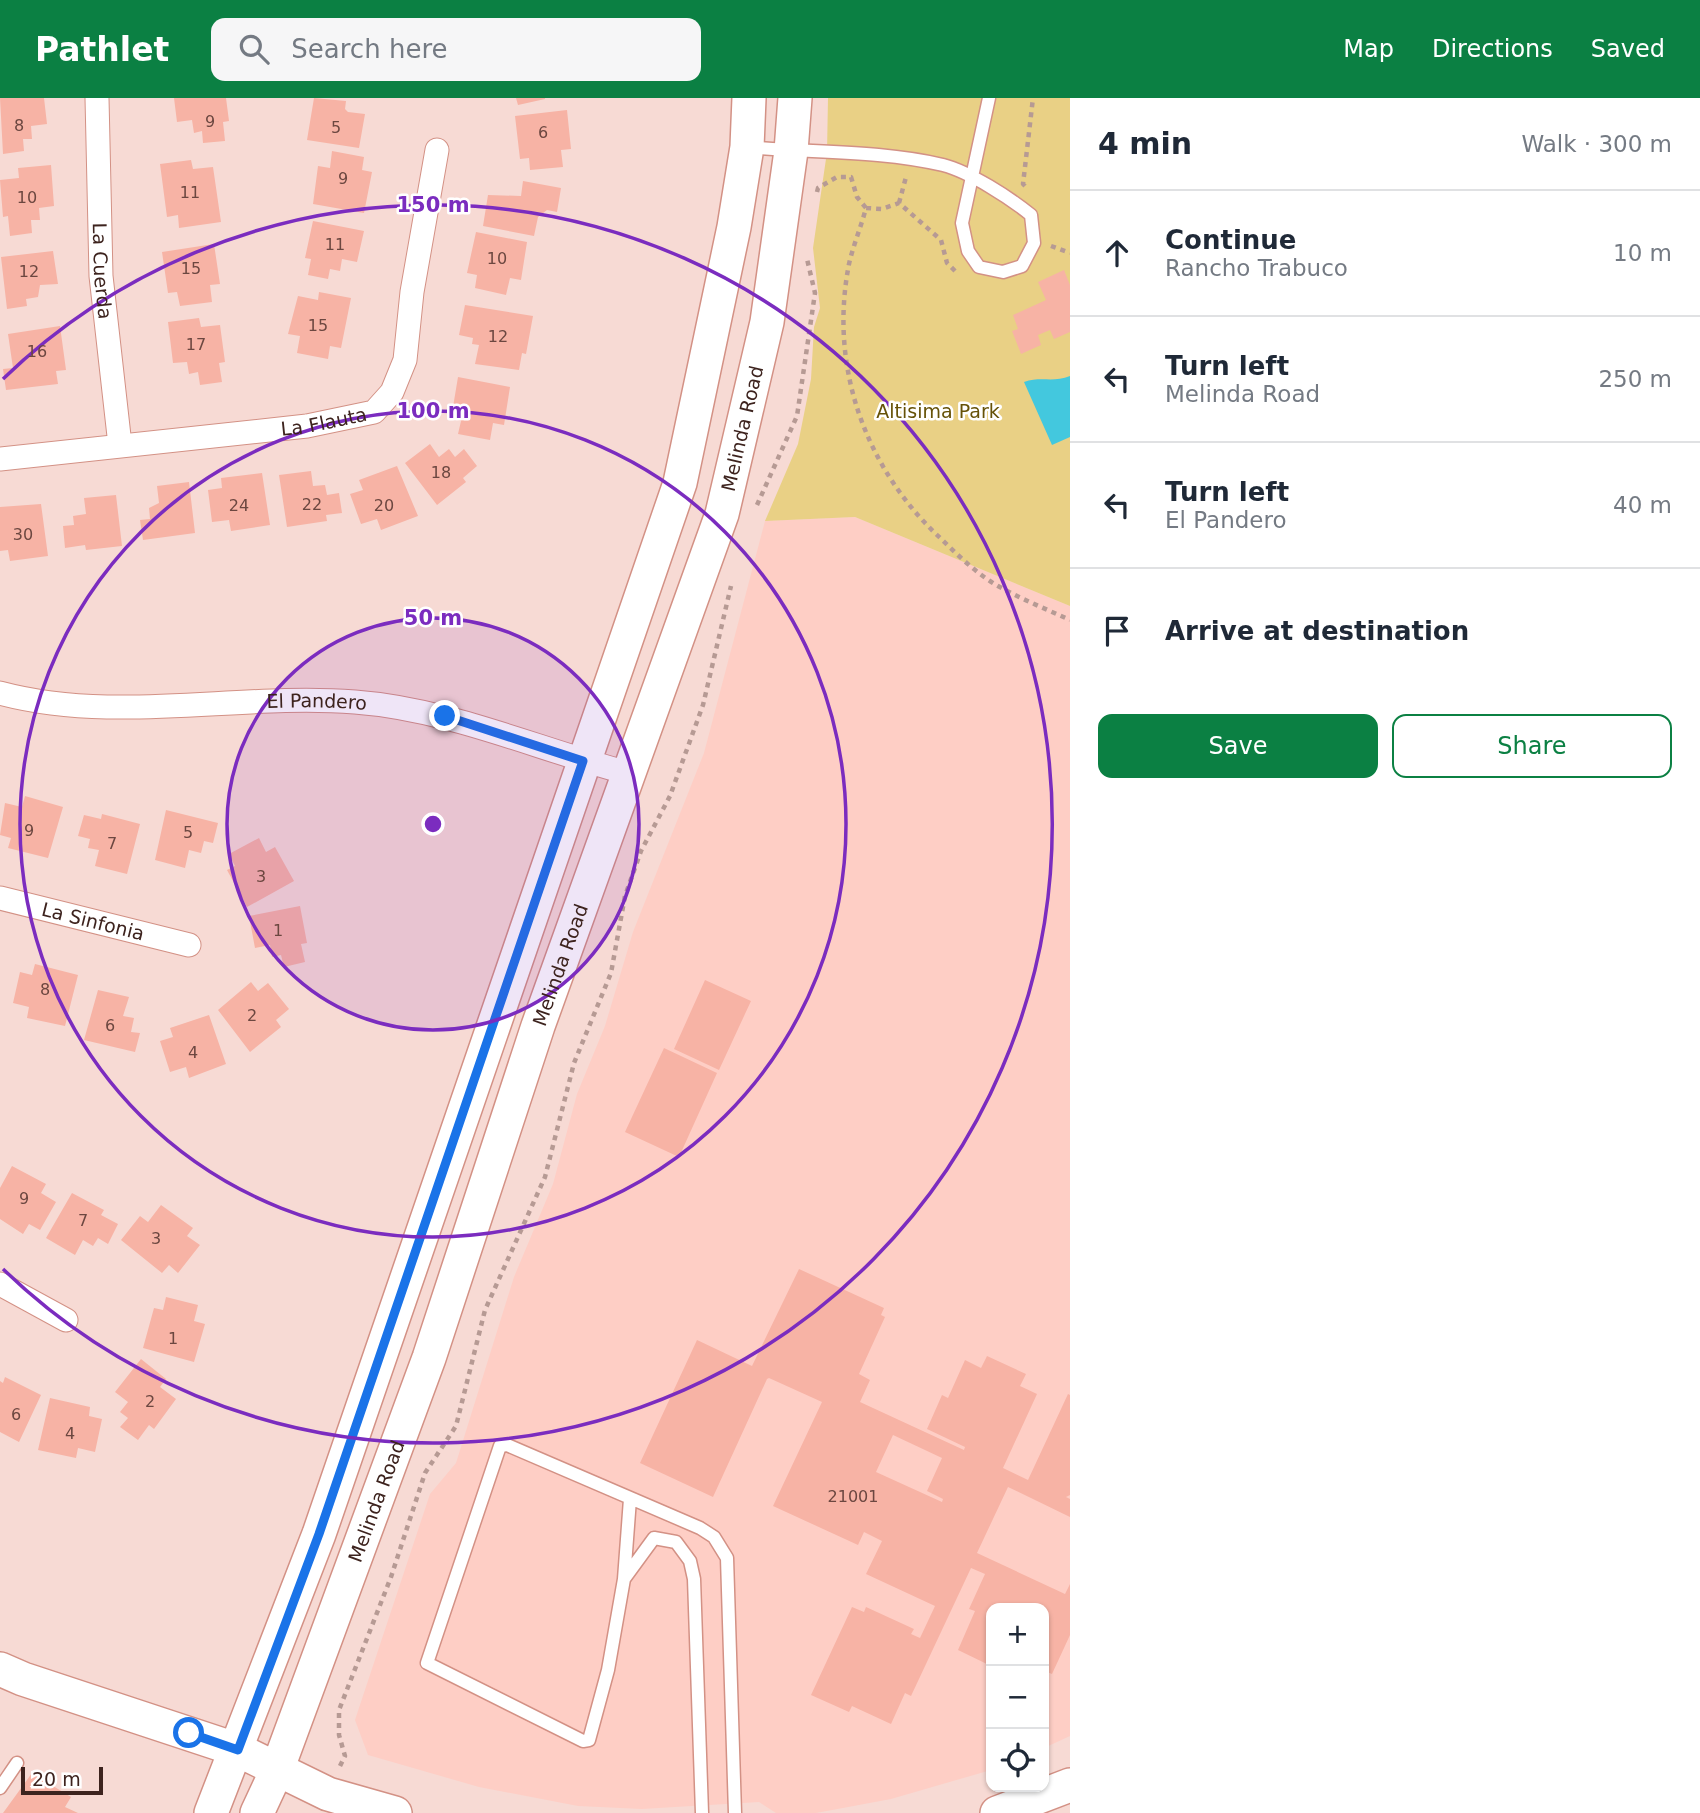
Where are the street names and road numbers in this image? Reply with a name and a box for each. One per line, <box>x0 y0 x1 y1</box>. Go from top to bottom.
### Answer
street label: La Cuerda <box>89 222 117 320</box>
street label: Melinda Road <box>717 363 767 493</box>
street label: La Flauta <box>280 403 369 440</box>
street label: El Pandero <box>266 689 368 714</box>
street label: La Sinfonia <box>40 898 147 945</box>
street label: Melinda Road <box>528 901 592 1029</box>
street label: Melinda Road <box>344 1437 409 1565</box>

